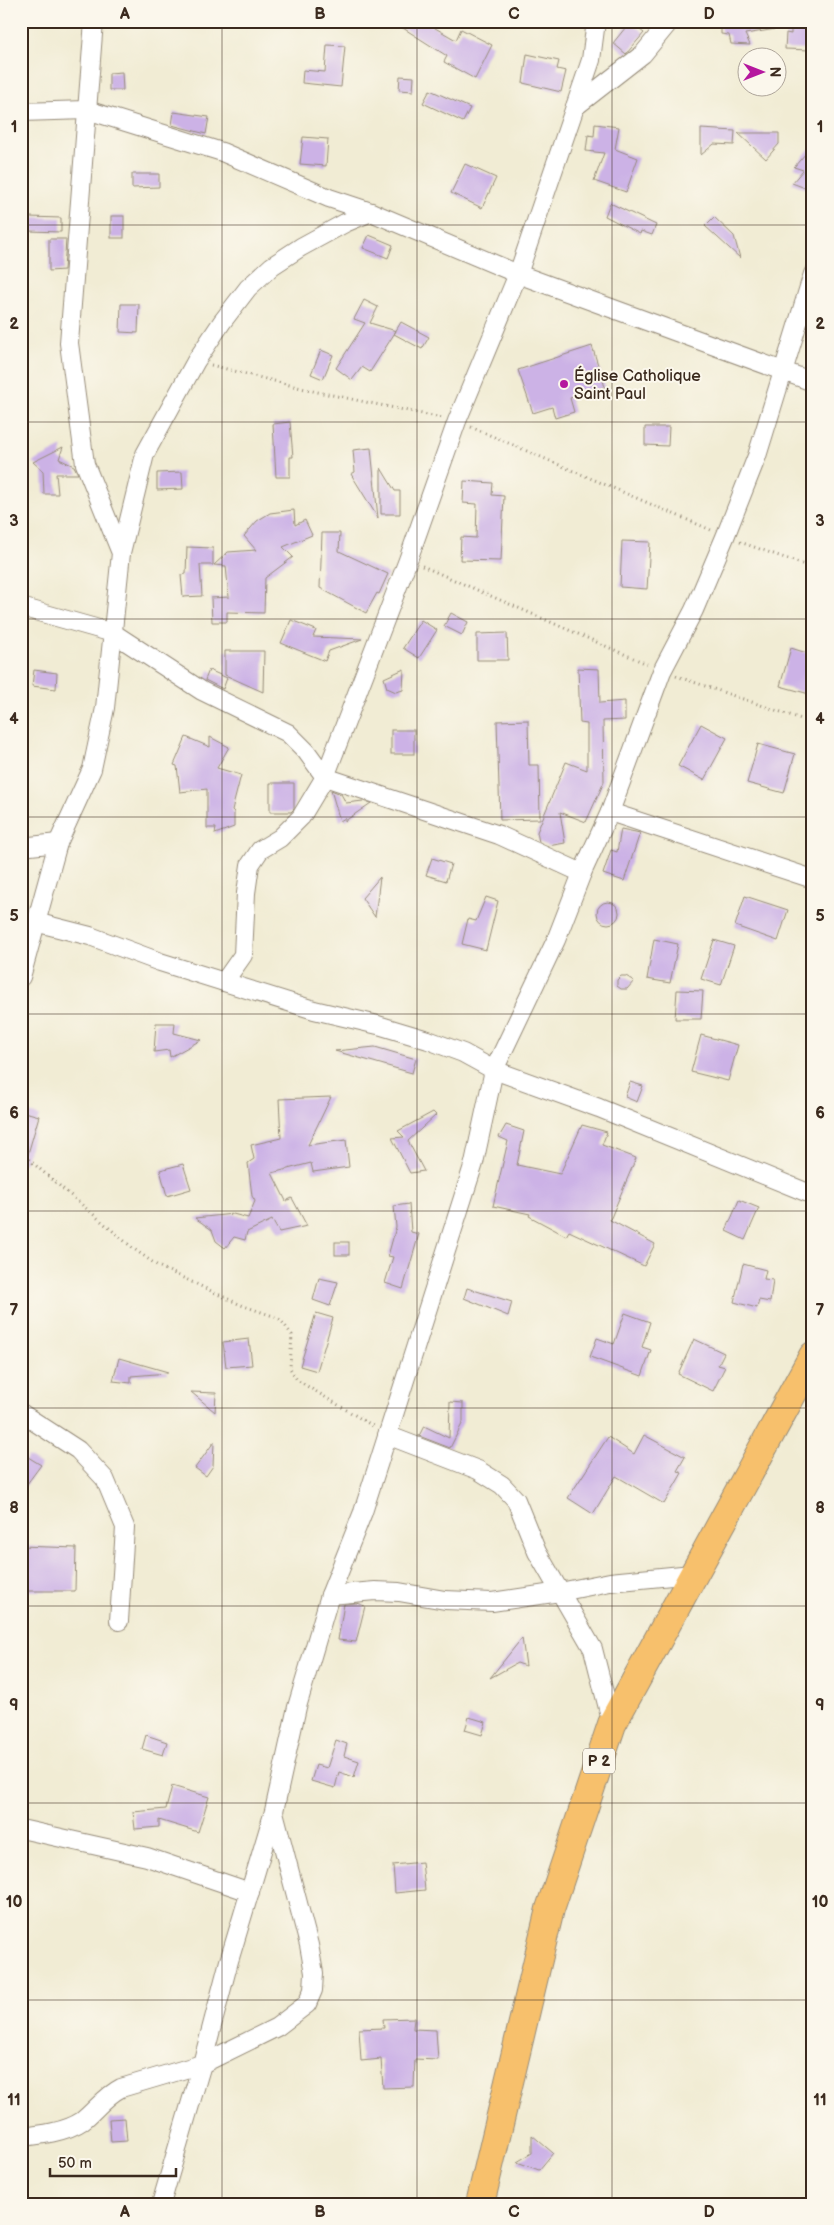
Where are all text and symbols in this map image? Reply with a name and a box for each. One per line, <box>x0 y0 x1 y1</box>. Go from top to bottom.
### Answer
text: A <box>119 5 130 24</box>
text: B <box>314 5 326 24</box>
text: C <box>508 5 520 24</box>
text: D <box>703 5 715 24</box>
north arrow <box>736 48 786 98</box>
text: N <box>766 67 783 77</box>
text: 1 <box>11 118 17 137</box>
text: 1 <box>817 118 823 137</box>
text: 2 <box>9 315 19 334</box>
text: 2 <box>815 315 825 334</box>
place label: Église Catholique Saint Paul <box>574 365 701 404</box>
marker: Église Catholique Saint Paul <box>558 378 570 390</box>
text: 3 <box>9 512 19 531</box>
text: 3 <box>815 512 825 531</box>
text: 4 <box>9 710 19 729</box>
text: 4 <box>815 710 825 729</box>
text: 5 <box>9 907 19 926</box>
text: 5 <box>815 907 825 926</box>
text: 6 <box>9 1104 19 1123</box>
text: 6 <box>815 1104 825 1123</box>
text: 7 <box>10 1301 19 1320</box>
text: 7 <box>816 1301 825 1320</box>
text: 8 <box>9 1499 19 1518</box>
text: 8 <box>815 1499 825 1518</box>
text: 9 <box>9 1696 19 1715</box>
text: 9 <box>815 1696 825 1715</box>
road number: P 2 <box>583 1748 615 1774</box>
text: 10 <box>6 1893 22 1912</box>
text: 10 <box>812 1893 828 1912</box>
text: 11 <box>7 2091 21 2110</box>
text: 11 <box>813 2091 827 2110</box>
scale bar <box>50 2145 176 2177</box>
text: 50 m <box>58 2154 92 2173</box>
text: A <box>119 2203 130 2222</box>
text: B <box>314 2203 326 2222</box>
text: C <box>508 2203 520 2222</box>
text: D <box>703 2203 715 2222</box>

